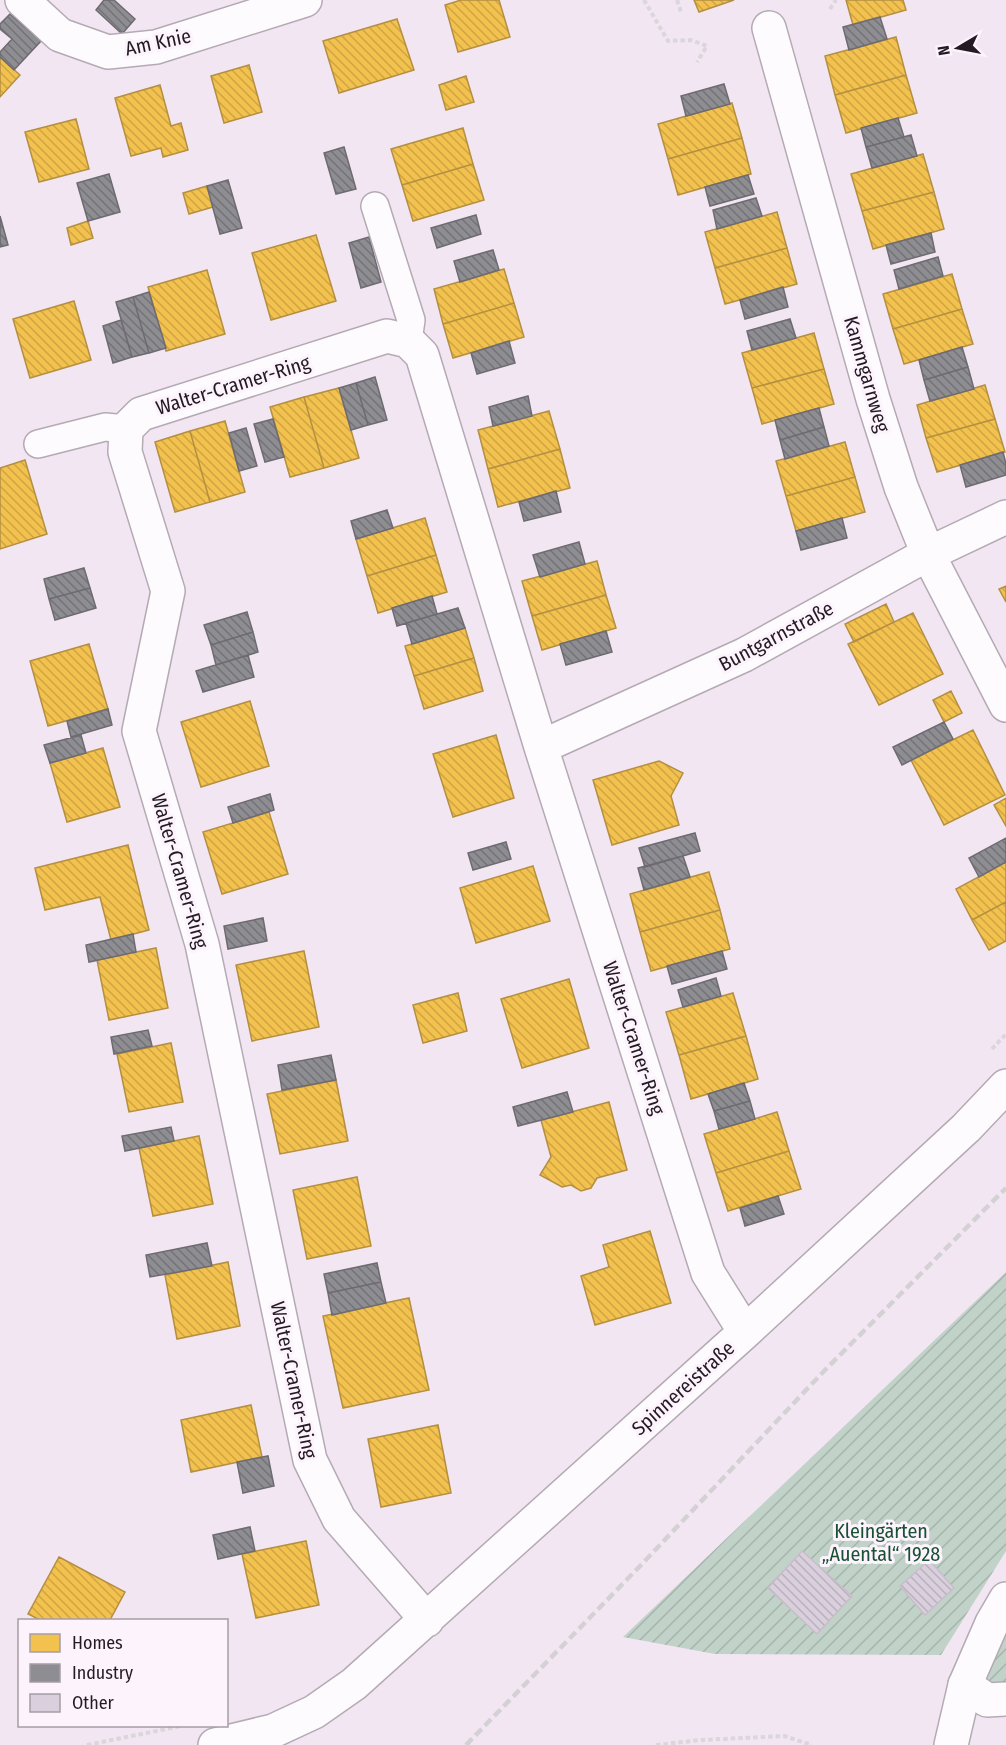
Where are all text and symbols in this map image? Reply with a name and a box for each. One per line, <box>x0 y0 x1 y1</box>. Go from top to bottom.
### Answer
north arrow <box>928 18 988 78</box>
street label: Am Knie <box>123 23 193 61</box>
text: N <box>934 44 954 57</box>
street label: Kammgarnweg <box>839 313 895 435</box>
street label: Walter-Cramer-Ring <box>153 350 314 420</box>
street label: Buntgarnstraße <box>715 596 837 676</box>
street label: Walter-Cramer-Ring <box>146 791 214 952</box>
street label: Walter-Cramer-Ring <box>598 958 670 1118</box>
street label: Walter-Cramer-Ring <box>266 1299 322 1461</box>
street label: Spinnereistraße <box>627 1336 739 1440</box>
park label: Kleingärten „Auental“ 1928 <box>822 1519 940 1566</box>
legend <box>18 1619 228 1727</box>
text: Homes <box>72 1632 123 1654</box>
text: Industry <box>72 1662 133 1684</box>
text: Other <box>72 1692 115 1714</box>

